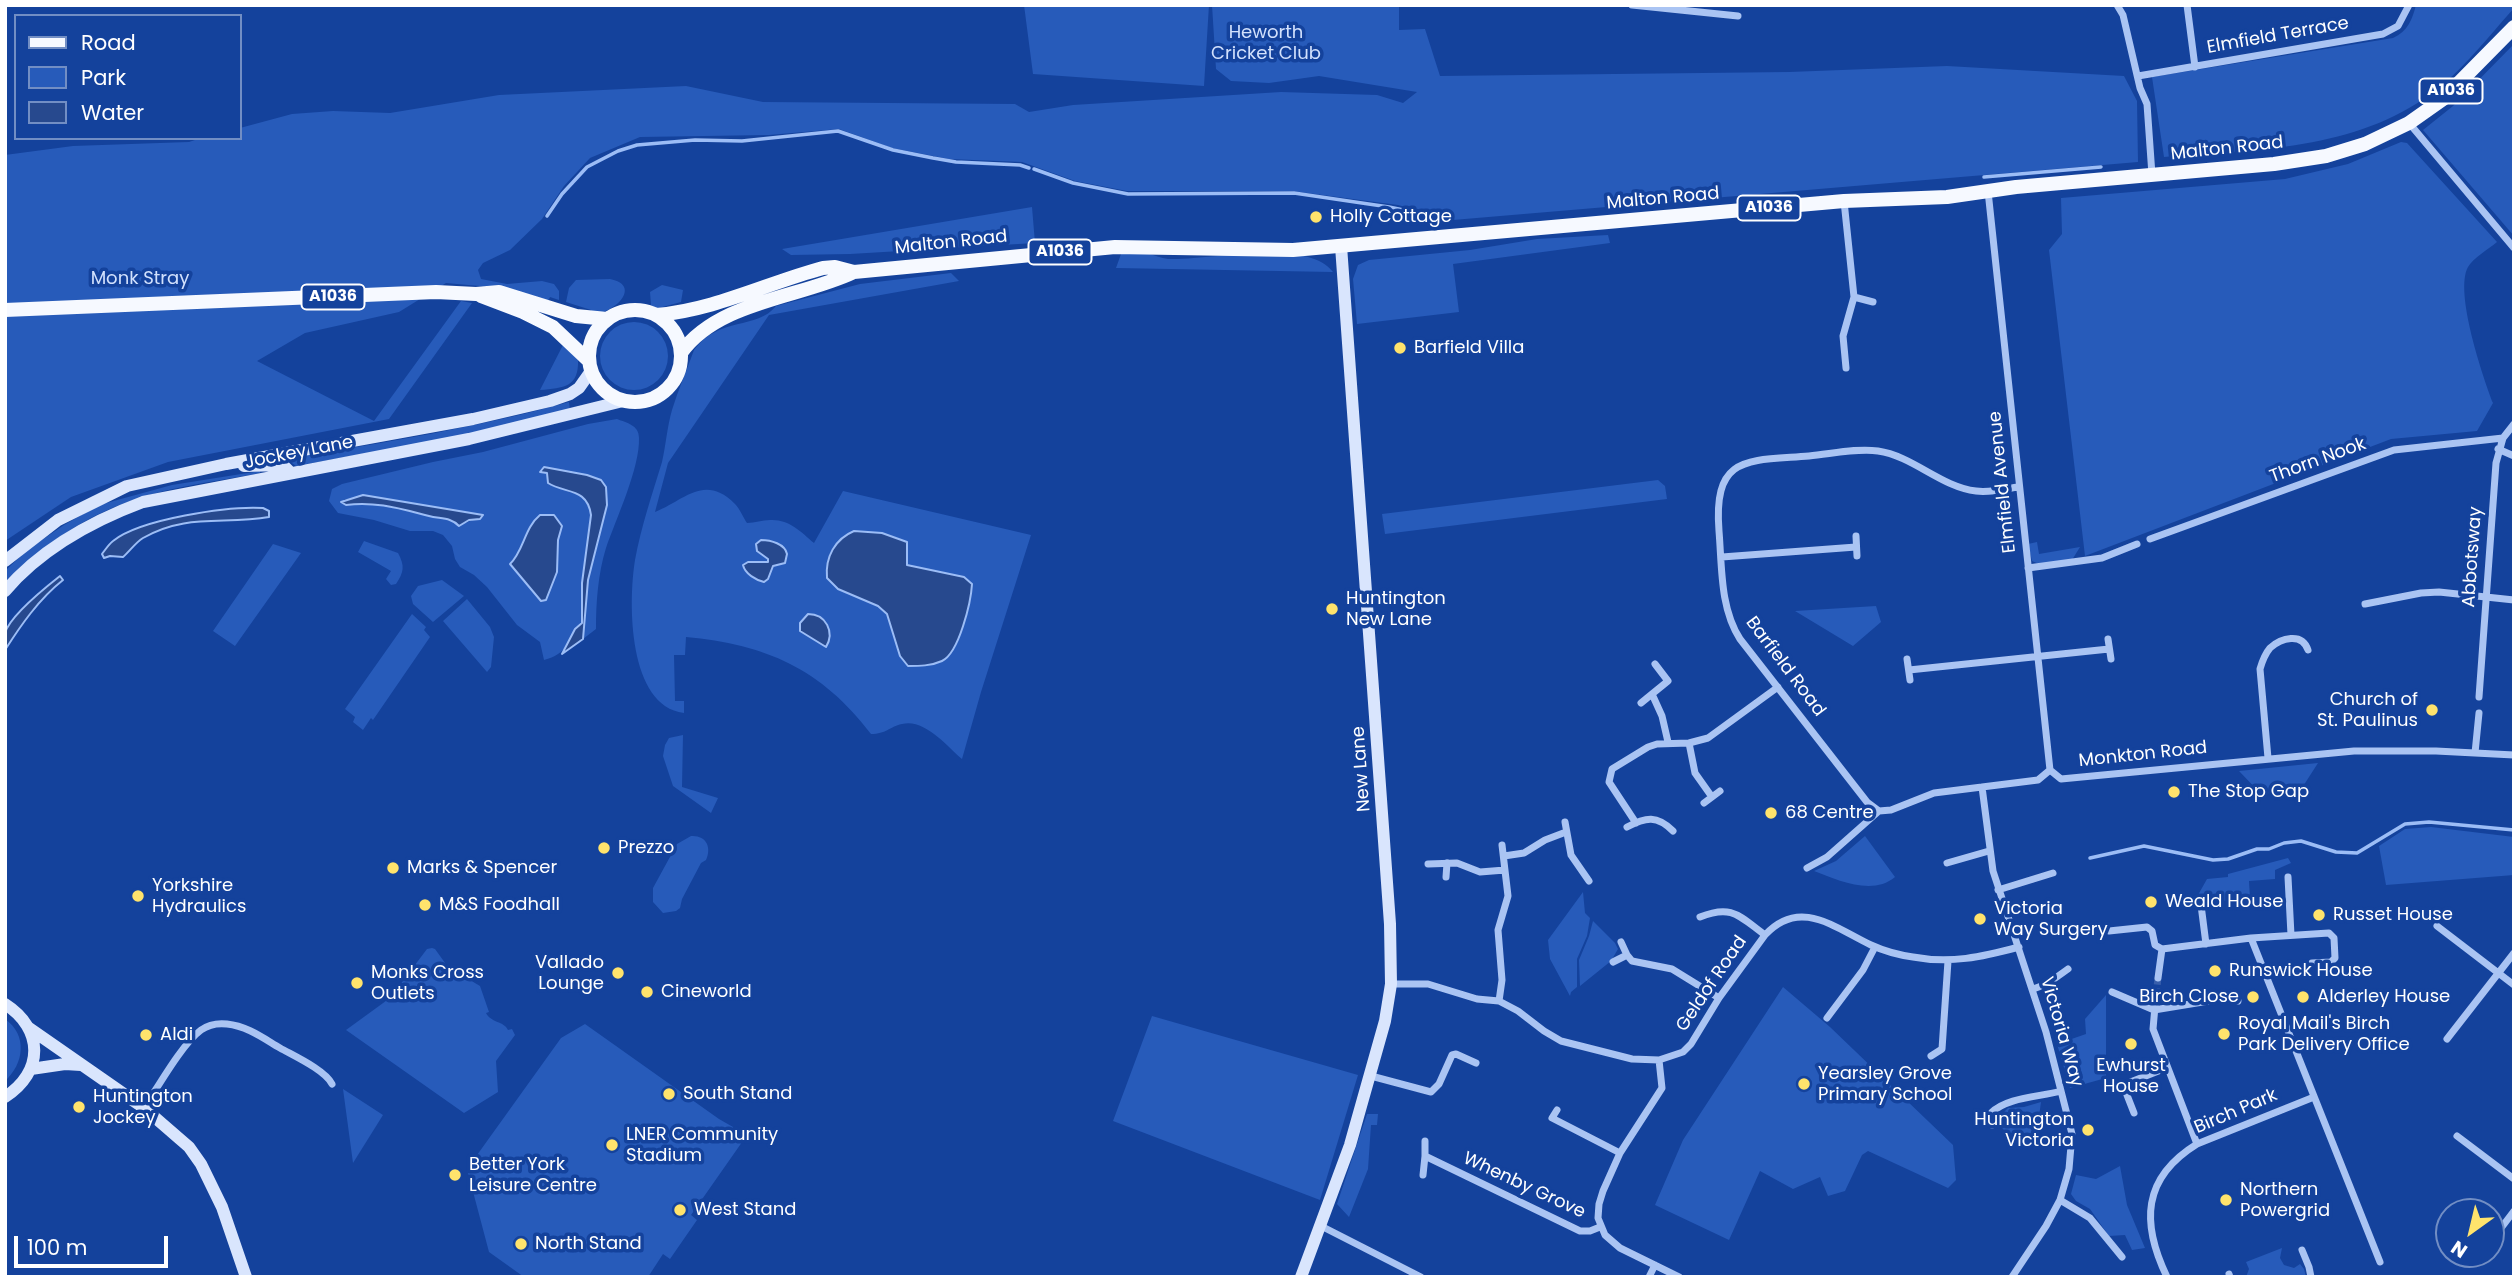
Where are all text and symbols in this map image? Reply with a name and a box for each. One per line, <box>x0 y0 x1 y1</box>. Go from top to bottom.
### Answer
street label: Elmfield Terrace <box>2205 13 2351 59</box>
legend <box>14 14 242 140</box>
park label: Heworth Cricket Club <box>1211 22 1321 64</box>
text: Road <box>81 28 136 57</box>
text: Park <box>81 63 126 92</box>
road number: A1036 <box>2420 78 2482 104</box>
text: Water <box>81 98 144 127</box>
street label: Malton Road <box>2170 132 2284 166</box>
street label: Malton Road <box>1606 183 1720 215</box>
road number: A1036 <box>1738 196 1800 220</box>
place label: Holly Cottage <box>1330 206 1452 228</box>
marker: Holly Cottage <box>1308 209 1324 225</box>
street label: Malton Road <box>894 226 1008 260</box>
road number: A1036 <box>1028 240 1092 264</box>
park label: Monk Stray <box>91 268 189 290</box>
road number: A1036 <box>302 284 364 310</box>
place label: Barfield Villa <box>1414 337 1524 359</box>
marker: Barfield Villa <box>1392 340 1408 356</box>
street label: Elmfield Avenue <box>1985 410 2021 554</box>
street label: Jockey Lane <box>243 432 355 474</box>
street label: Thorn Nook <box>2267 434 2369 488</box>
street label: Abbotsway <box>2459 506 2487 608</box>
place label: Huntington New Lane <box>1346 588 1446 630</box>
marker: Huntington New Lane <box>1324 601 1340 617</box>
street label: Barfield Road <box>1740 613 1830 721</box>
place label: Church of St. Paulinus <box>2317 689 2418 732</box>
marker: Church of St. Paulinus <box>2424 702 2440 718</box>
street label: New Lane <box>1348 725 1376 813</box>
street label: Monkton Road <box>2078 738 2208 772</box>
place label: The Stop Gap <box>2188 781 2309 803</box>
marker: The Stop Gap <box>2166 784 2182 800</box>
place label: 68 Centre <box>1785 802 1874 824</box>
marker: 68 Centre <box>1763 805 1779 821</box>
place label: Prezzo <box>618 837 674 859</box>
marker: Prezzo <box>596 840 612 856</box>
place label: Marks & Spencer <box>407 857 557 879</box>
marker: Marks & Spencer <box>385 860 401 876</box>
place label: Yorkshire Hydraulics <box>152 875 246 917</box>
marker: Yorkshire Hydraulics <box>130 888 146 904</box>
place label: Weald House <box>2165 891 2283 913</box>
place label: M&S Foodhall <box>439 894 560 916</box>
marker: Weald House <box>2143 894 2159 910</box>
marker: M&S Foodhall <box>417 897 433 913</box>
place label: Victoria Way Surgery <box>1994 898 2108 940</box>
place label: Russet House <box>2333 904 2453 926</box>
marker: Russet House <box>2311 907 2327 923</box>
marker: Victoria Way Surgery <box>1972 911 1988 927</box>
street label: Geldof Road <box>1672 932 1752 1036</box>
place label: Vallado Lounge <box>535 952 604 995</box>
place label: Runswick House <box>2229 960 2373 982</box>
place label: Monks Cross Outlets <box>371 962 484 1004</box>
marker: Runswick House <box>2207 963 2223 979</box>
marker: Vallado Lounge <box>610 965 626 981</box>
street label: Victoria Way <box>2035 974 2087 1090</box>
marker: Monks Cross Outlets <box>349 975 365 991</box>
place label: Cineworld <box>661 981 752 1003</box>
marker: Cineworld <box>639 984 655 1000</box>
place label: Birch Close <box>2139 986 2239 1008</box>
place label: Alderley House <box>2317 986 2450 1008</box>
marker: Birch Close <box>2245 989 2261 1005</box>
marker: Alderley House <box>2295 989 2311 1005</box>
place label: Royal Mail's Birch Park Delivery Office <box>2238 1013 2410 1056</box>
place label: Aldi <box>160 1024 193 1046</box>
marker: Royal Mail's Birch Park Delivery Office <box>2216 1026 2232 1042</box>
marker: Aldi <box>138 1027 154 1043</box>
marker: Ewhurst House <box>2123 1036 2139 1052</box>
place label: Ewhurst House <box>2096 1055 2166 1098</box>
place label: Yearsley Grove Primary School <box>1818 1063 1952 1106</box>
marker: Yearsley Grove Primary School <box>1796 1076 1812 1092</box>
place label: South Stand <box>683 1083 792 1105</box>
street label: Birch Park <box>2191 1085 2281 1139</box>
place label: Huntington Jockey <box>93 1086 193 1128</box>
marker: South Stand <box>661 1086 677 1102</box>
marker: Huntington Jockey <box>71 1099 87 1115</box>
place label: Huntington Victoria <box>1974 1109 2074 1152</box>
marker: Huntington Victoria <box>2080 1122 2096 1138</box>
place label: LNER Community Stadium <box>626 1124 778 1166</box>
marker: LNER Community Stadium <box>604 1137 620 1153</box>
street label: Whenby Grove <box>1459 1148 1589 1224</box>
place label: Better York Leisure Centre <box>469 1154 597 1196</box>
marker: Better York Leisure Centre <box>447 1167 463 1183</box>
place label: Northern Powergrid <box>2240 1179 2330 1222</box>
marker: Northern Powergrid <box>2218 1192 2234 1208</box>
north arrow <box>2435 1198 2505 1268</box>
place label: West Stand <box>694 1199 796 1221</box>
marker: West Stand <box>672 1202 688 1218</box>
scale bar <box>18 1222 172 1266</box>
text: 100 m <box>27 1233 87 1262</box>
place label: North Stand <box>535 1233 642 1255</box>
text: N <box>2446 1234 2473 1264</box>
marker: North Stand <box>513 1236 529 1252</box>

